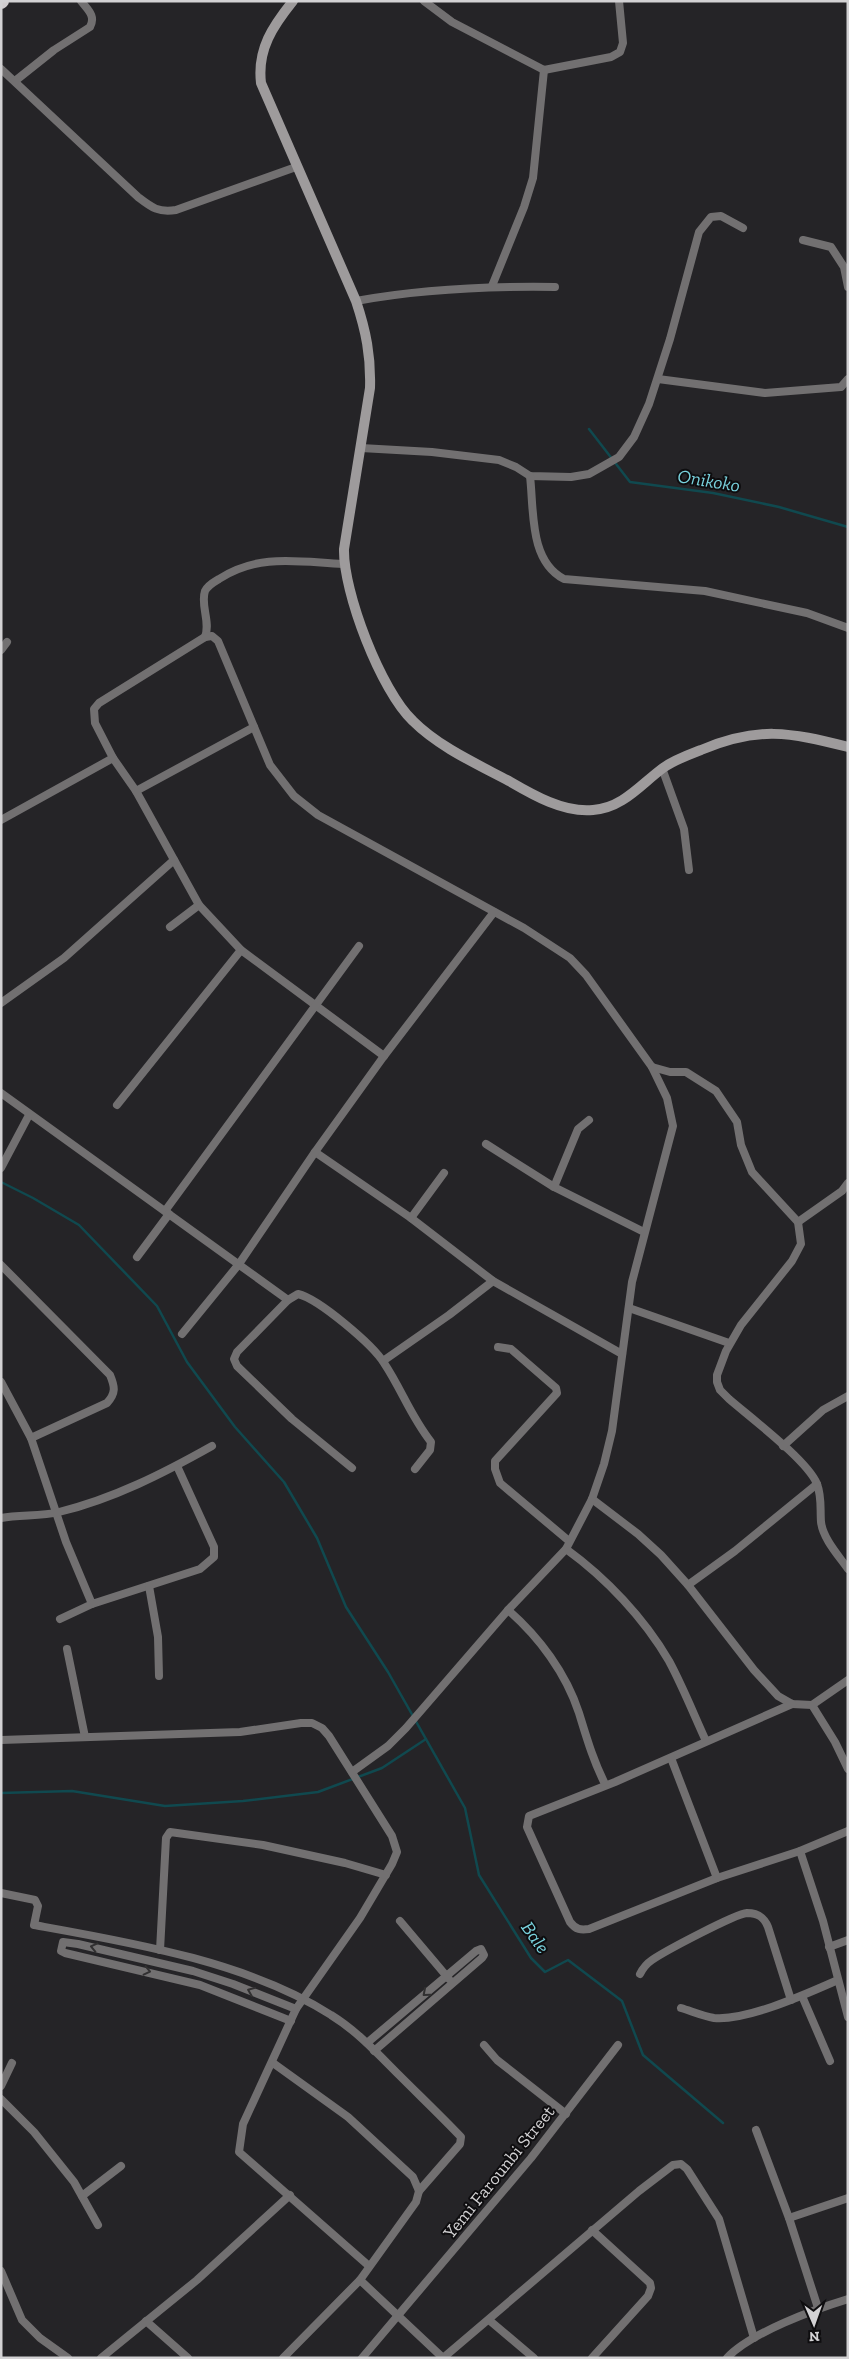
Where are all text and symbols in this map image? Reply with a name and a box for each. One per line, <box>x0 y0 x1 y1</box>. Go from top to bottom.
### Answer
water label: Onikoko <box>676 464 742 497</box>
water label: Bale <box>517 1917 555 1958</box>
one-way arrow <box>90 1943 99 1953</box>
one-way arrow <box>142 1965 151 1976</box>
one-way arrow <box>247 1987 256 1997</box>
one-way arrow <box>422 1987 431 1996</box>
street label: Yemi Farounbi Street <box>438 2101 560 2244</box>
north arrow <box>789 2299 839 2349</box>
text: N <box>808 2328 820 2345</box>

